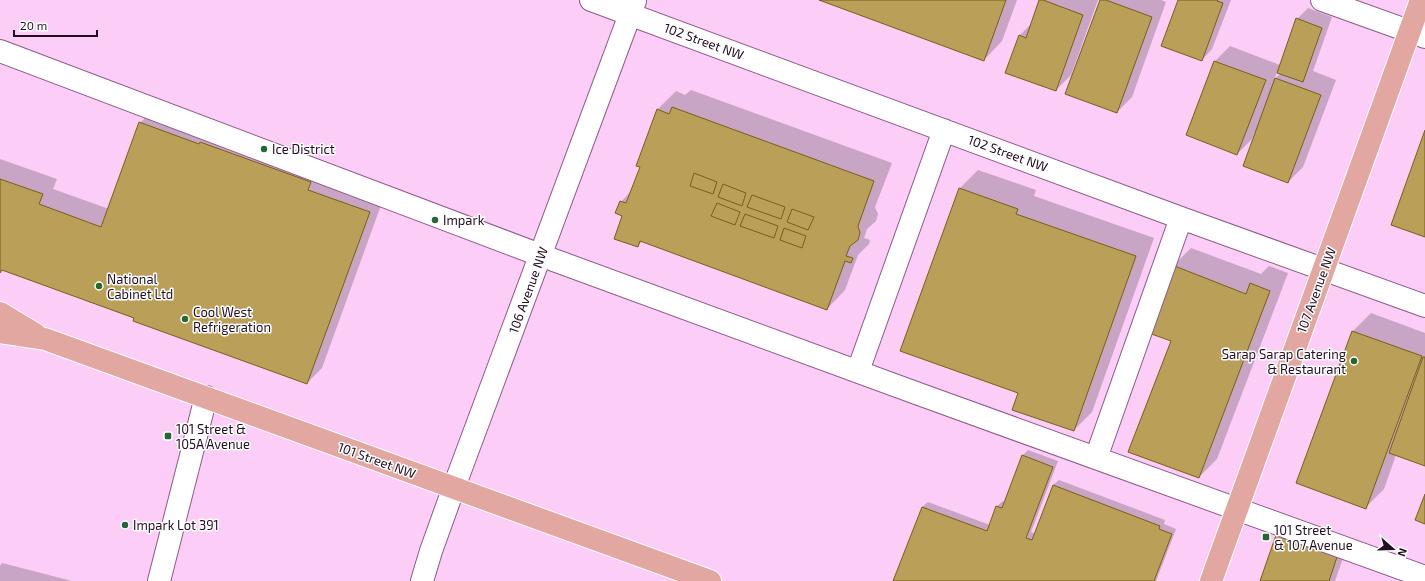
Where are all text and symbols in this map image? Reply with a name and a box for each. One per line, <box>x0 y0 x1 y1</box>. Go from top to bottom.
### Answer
scale bar <box>14 12 97 38</box>
text: 20 m <box>20 18 47 32</box>
street label: 102 Street NW <box>662 19 746 63</box>
street label: 102 Street NW <box>966 131 1050 175</box>
place label: Ice District <box>272 141 335 157</box>
marker: Ice District <box>259 144 269 154</box>
place label: Impark <box>443 212 485 228</box>
marker: Impark <box>430 215 440 225</box>
street label: 106 Avenue NW <box>505 245 551 335</box>
street label: 107 Avenue NW <box>1293 245 1339 335</box>
place label: National Cabinet Ltd <box>107 271 173 302</box>
marker: National Cabinet Ltd <box>94 281 104 291</box>
place label: Cool West Refrigeration <box>193 304 271 335</box>
marker: Cool West Refrigeration <box>180 314 190 324</box>
place label: Sarap Sarap Catering & Restaurant <box>1222 346 1346 377</box>
marker: Sarap Sarap Catering & Restaurant <box>1349 356 1359 366</box>
place label: 101 Street & 105A Avenue <box>176 421 250 452</box>
marker: 101 Street & 105A Avenue <box>163 431 173 441</box>
street label: 101 Street NW <box>336 439 418 481</box>
place label: Impark Lot 391 <box>133 517 219 533</box>
marker: Impark Lot 391 <box>120 520 130 530</box>
place label: 101 Street & 107 Avenue <box>1274 522 1353 553</box>
north arrow <box>1373 529 1413 569</box>
marker: 101 Street & 107 Avenue <box>1261 532 1271 542</box>
text: N <box>1395 547 1410 559</box>

